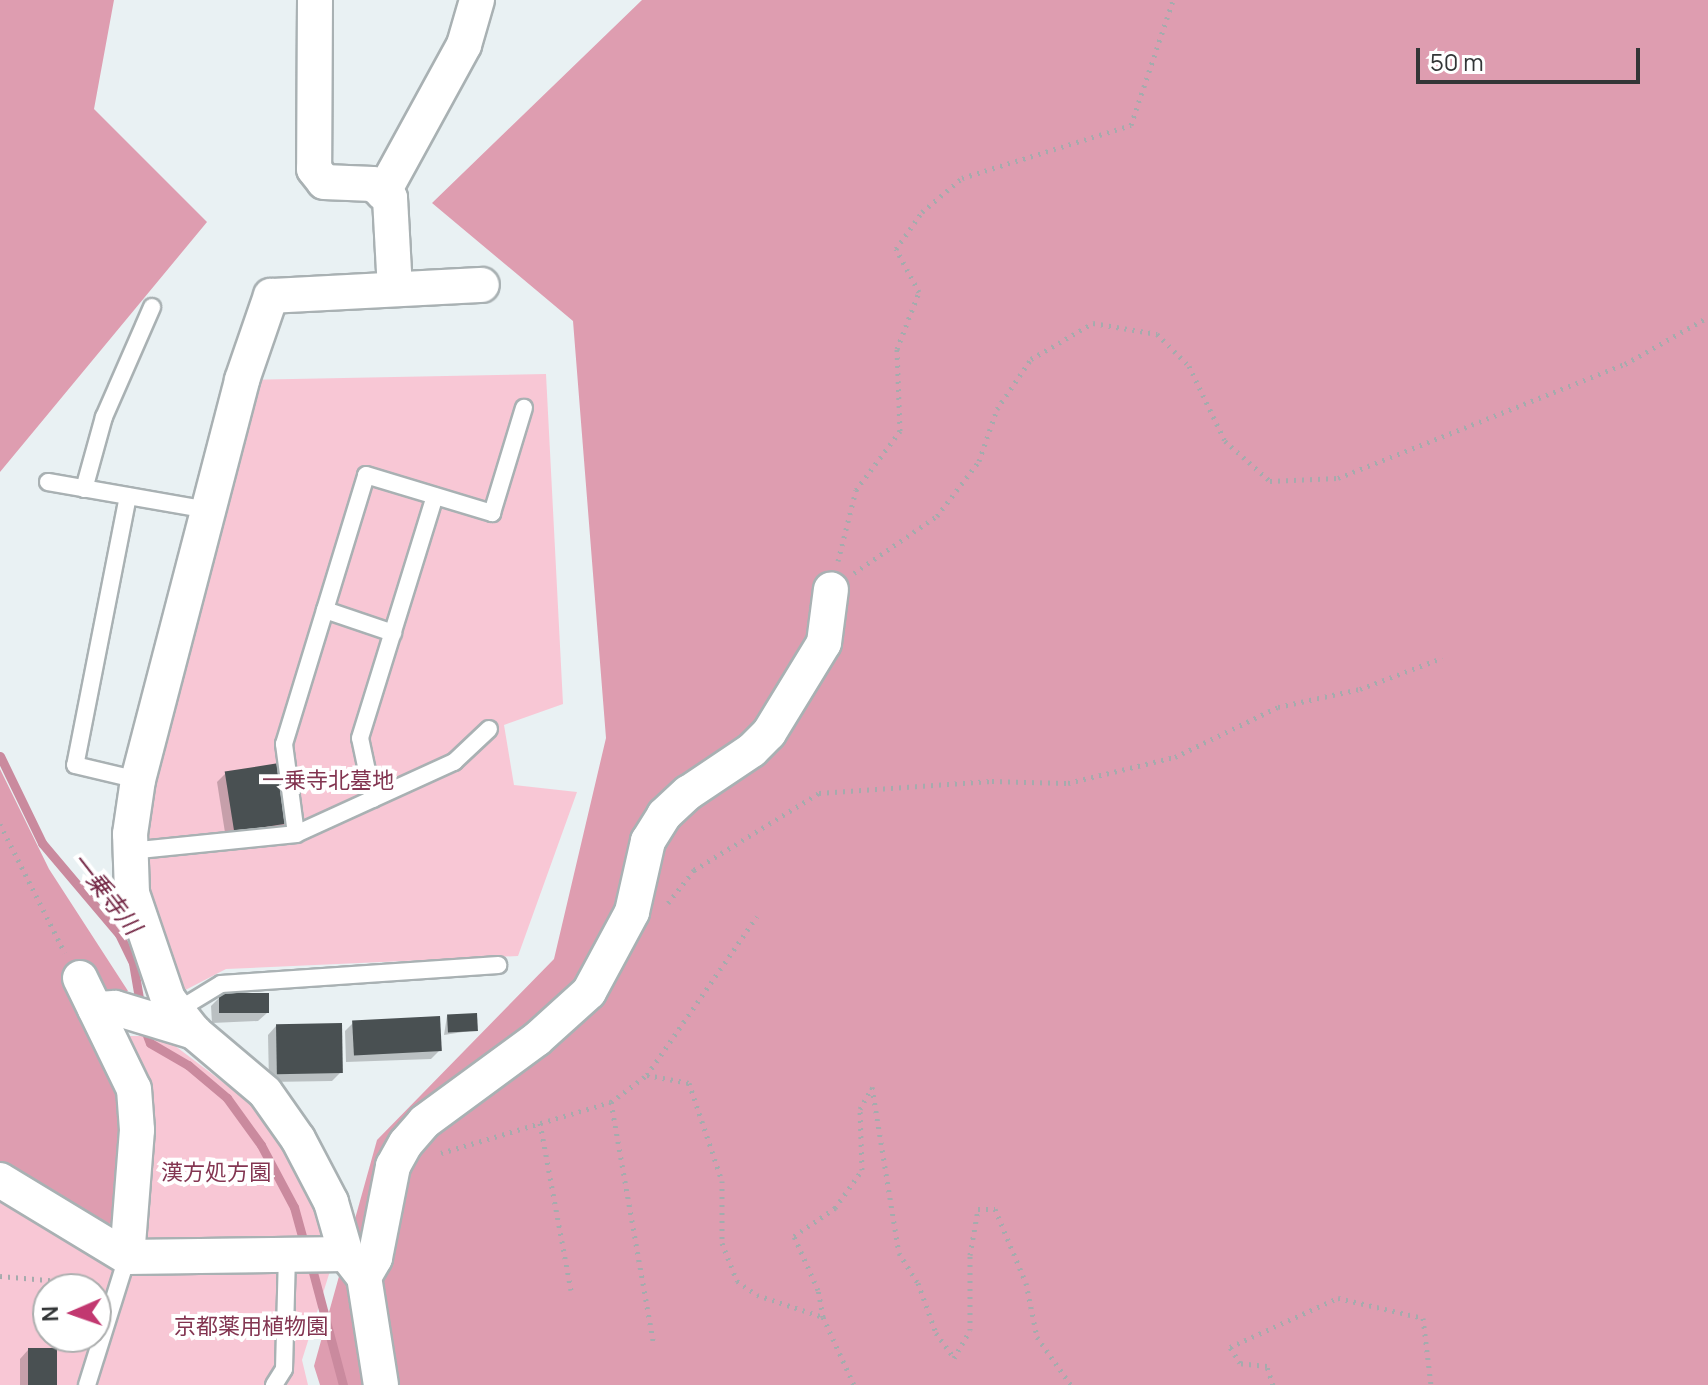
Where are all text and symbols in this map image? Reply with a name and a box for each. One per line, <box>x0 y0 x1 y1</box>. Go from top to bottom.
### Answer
scale bar <box>1420 32 1644 82</box>
text: 50 m <box>1430 45 1484 78</box>
park label: 一乗寺北墓地 <box>262 768 394 794</box>
water label: 一乗寺川 <box>66 846 148 940</box>
park label: 漢方処方園 <box>161 1160 271 1186</box>
north arrow <box>32 1273 112 1353</box>
text: N <box>35 1305 65 1322</box>
park label: 京都薬用植物園 <box>174 1314 328 1340</box>

